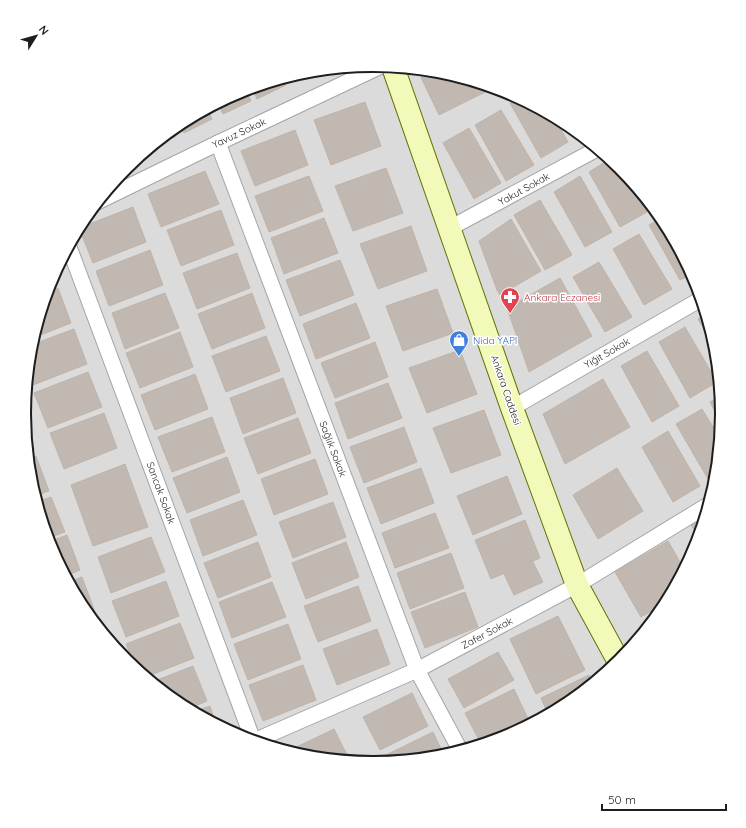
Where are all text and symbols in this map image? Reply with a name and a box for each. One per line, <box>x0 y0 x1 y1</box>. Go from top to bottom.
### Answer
north arrow <box>16 16 56 56</box>
text: N <box>36 23 52 37</box>
street label: Yavuz Sokak <box>210 115 268 151</box>
street label: Yakut Sokak <box>496 170 552 208</box>
pharmacy icon: Ankara Eczanesi <box>499 286 521 314</box>
place label: Ankara Eczanesi <box>524 291 600 304</box>
shop icon: Nida YAPI <box>448 329 470 357</box>
place label: Nida YAPI <box>473 334 517 347</box>
street label: Yiğit Sokak <box>582 335 632 371</box>
street label: Ankara Caddesi <box>488 353 524 427</box>
street label: Sağlık Sokak <box>316 419 350 479</box>
street label: Sancak Sokak <box>144 460 178 526</box>
street label: Zafer Sokak <box>459 614 515 652</box>
scale bar <box>602 786 726 812</box>
text: 50 m <box>608 792 636 807</box>

